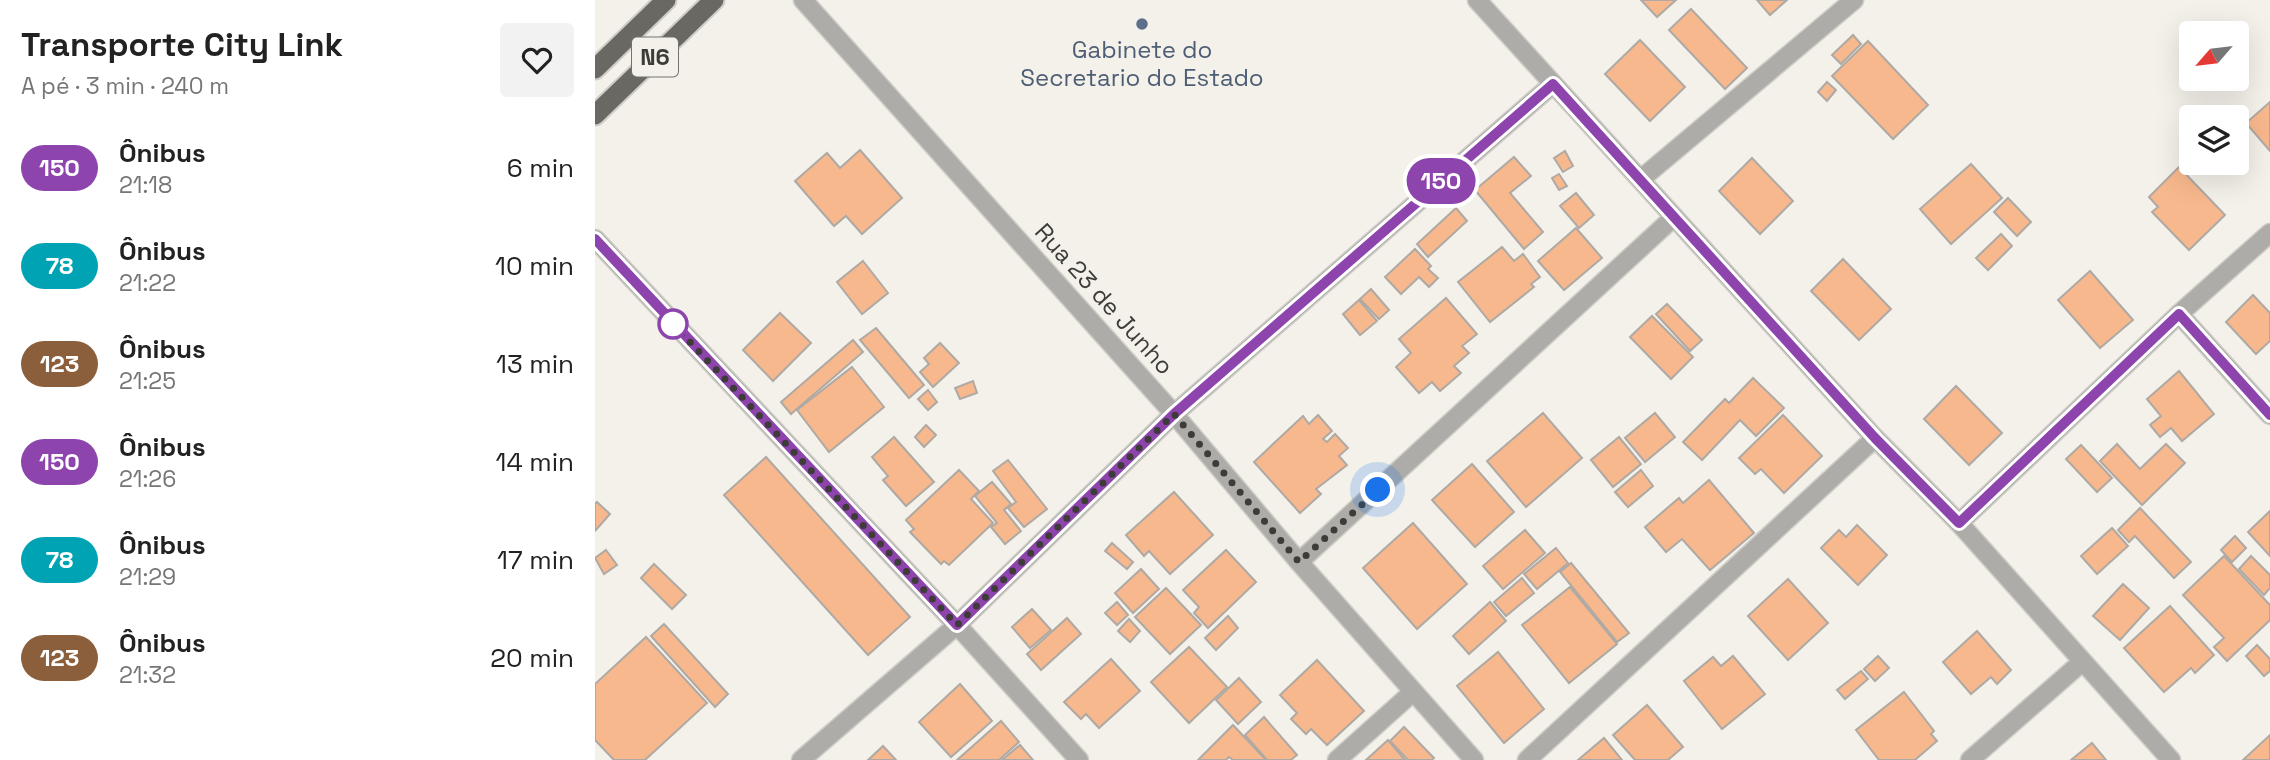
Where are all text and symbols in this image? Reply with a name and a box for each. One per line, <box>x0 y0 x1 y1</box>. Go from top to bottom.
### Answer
marker: Gabinete do Secretario do Estado <box>1134 16 1150 32</box>
north arrow <box>2179 21 2249 91</box>
map controls <box>2179 21 2249 175</box>
button: heart <box>500 23 574 97</box>
text: Transporte City Link <box>21 24 343 66</box>
place label: Gabinete do Secretario do Estado <box>1020 34 1264 93</box>
road number: N6 <box>632 38 678 76</box>
text: A pé · 3 min · 240 m <box>21 71 229 101</box>
button: layers <box>2179 105 2249 175</box>
text: Ônibus <box>119 136 206 170</box>
text: 6 min <box>507 151 574 185</box>
text: 150 <box>39 152 80 183</box>
line badge: 150 <box>1401 158 1481 204</box>
text: 150 <box>1421 165 1461 196</box>
text: 21:18 <box>119 170 172 200</box>
street label: Rua 23 de Junho <box>1028 216 1181 381</box>
text: Ônibus <box>119 234 206 268</box>
text: 10 min <box>495 249 574 283</box>
text: 78 <box>46 250 73 281</box>
text: 21:22 <box>119 268 176 298</box>
unlabelled marker <box>658 309 688 339</box>
text: Ônibus <box>119 332 206 366</box>
text: 13 min <box>496 347 574 381</box>
text: 123 <box>40 348 79 379</box>
text: 21:25 <box>119 366 176 396</box>
text: Ônibus <box>119 430 206 464</box>
text: 14 min <box>496 445 574 479</box>
text: 150 <box>39 446 80 477</box>
text: 21:26 <box>119 464 176 494</box>
your location <box>1360 472 1395 507</box>
text: Ônibus <box>119 528 206 562</box>
text: 17 min <box>497 543 574 577</box>
text: 78 <box>46 544 73 575</box>
text: 21:29 <box>119 562 176 592</box>
text: Ônibus <box>119 626 206 660</box>
text: 20 min <box>490 641 574 675</box>
text: 123 <box>40 642 79 673</box>
text: 21:32 <box>119 660 176 690</box>

